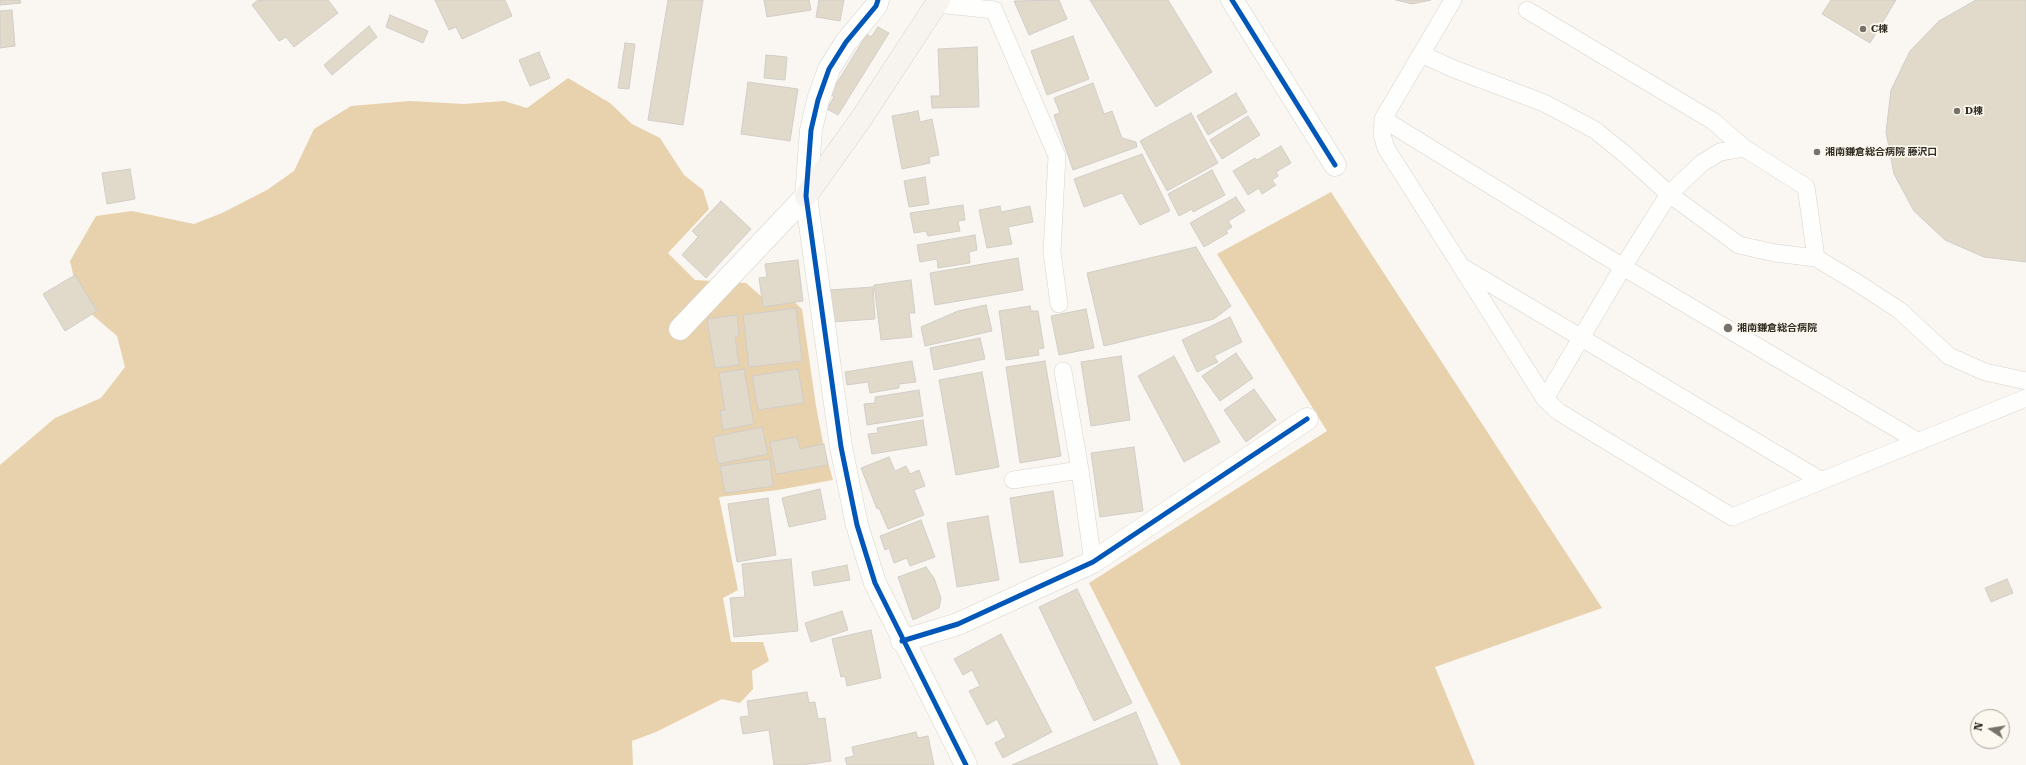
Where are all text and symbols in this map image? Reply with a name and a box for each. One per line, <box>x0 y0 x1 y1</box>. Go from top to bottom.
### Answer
place label: C棟 <box>1871 23 1888 35</box>
marker: C棟 <box>1858 24 1868 34</box>
place label: D棟 <box>1965 105 1983 117</box>
marker: D棟 <box>1952 106 1962 116</box>
place label: 湘南鎌倉総合病院 藤沢口 <box>1825 146 1938 158</box>
marker: 湘南鎌倉総合病院 藤沢口 <box>1812 147 1822 157</box>
marker: 湘南鎌倉総合病院 <box>1722 322 1734 334</box>
place label: 湘南鎌倉総合病院 <box>1737 322 1817 334</box>
north arrow <box>1970 709 2010 749</box>
text: N <box>1972 721 1986 732</box>

